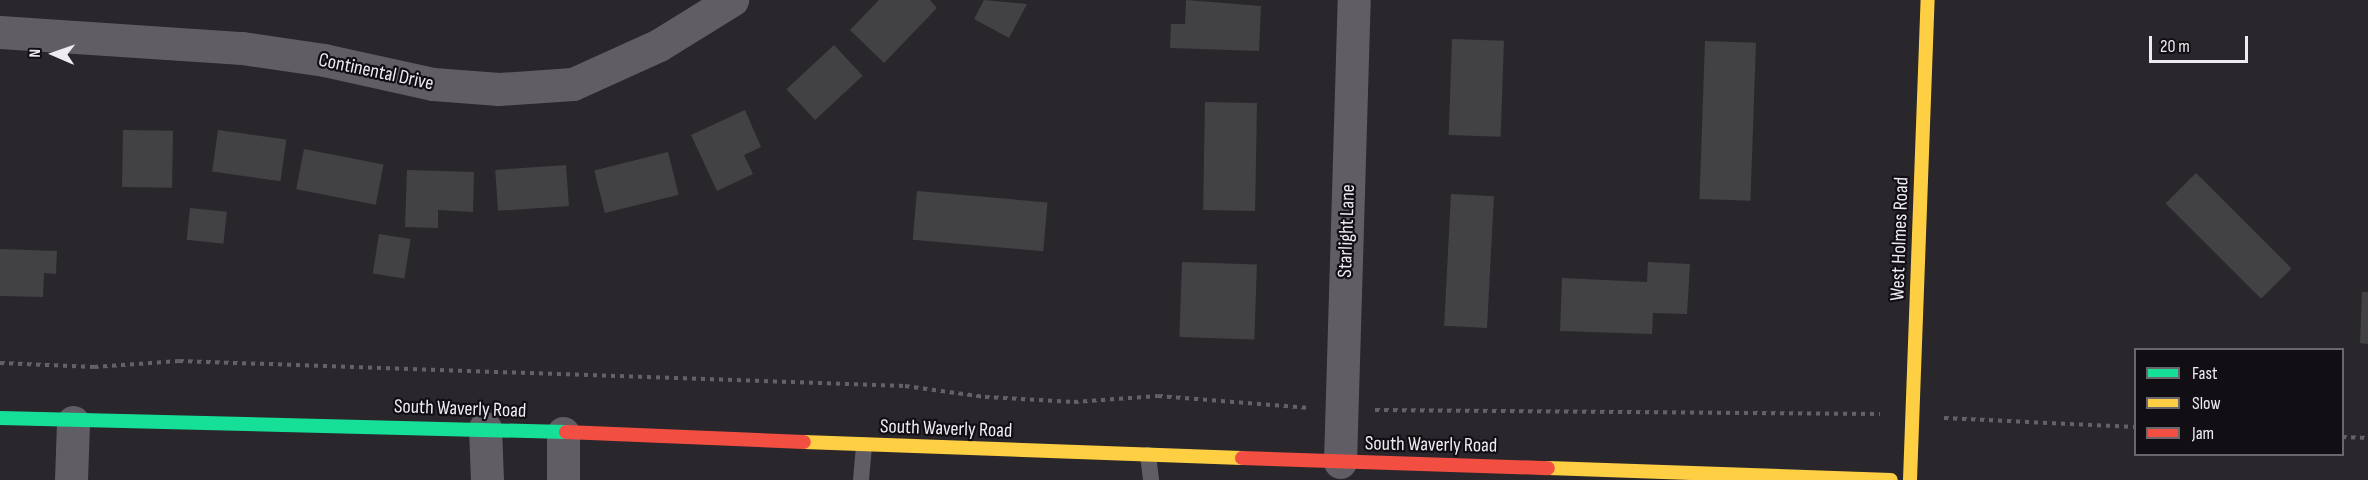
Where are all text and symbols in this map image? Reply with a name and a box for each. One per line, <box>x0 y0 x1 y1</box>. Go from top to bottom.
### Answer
north arrow <box>24 24 84 84</box>
scale bar <box>2152 24 2251 62</box>
text: 20 m <box>2160 36 2190 57</box>
street label: Continental Drive <box>316 48 436 96</box>
text: N <box>26 49 45 58</box>
street label: West Holmes Road <box>1886 177 1914 301</box>
street label: Starlight Lane <box>1333 184 1361 278</box>
legend <box>2134 348 2344 456</box>
text: Fast <box>2192 363 2217 384</box>
text: Slow <box>2192 393 2221 414</box>
street label: South Waverly Road <box>393 395 527 423</box>
street label: South Waverly Road <box>879 415 1013 443</box>
text: Jam <box>2192 423 2214 444</box>
street label: South Waverly Road <box>1365 432 1497 458</box>

